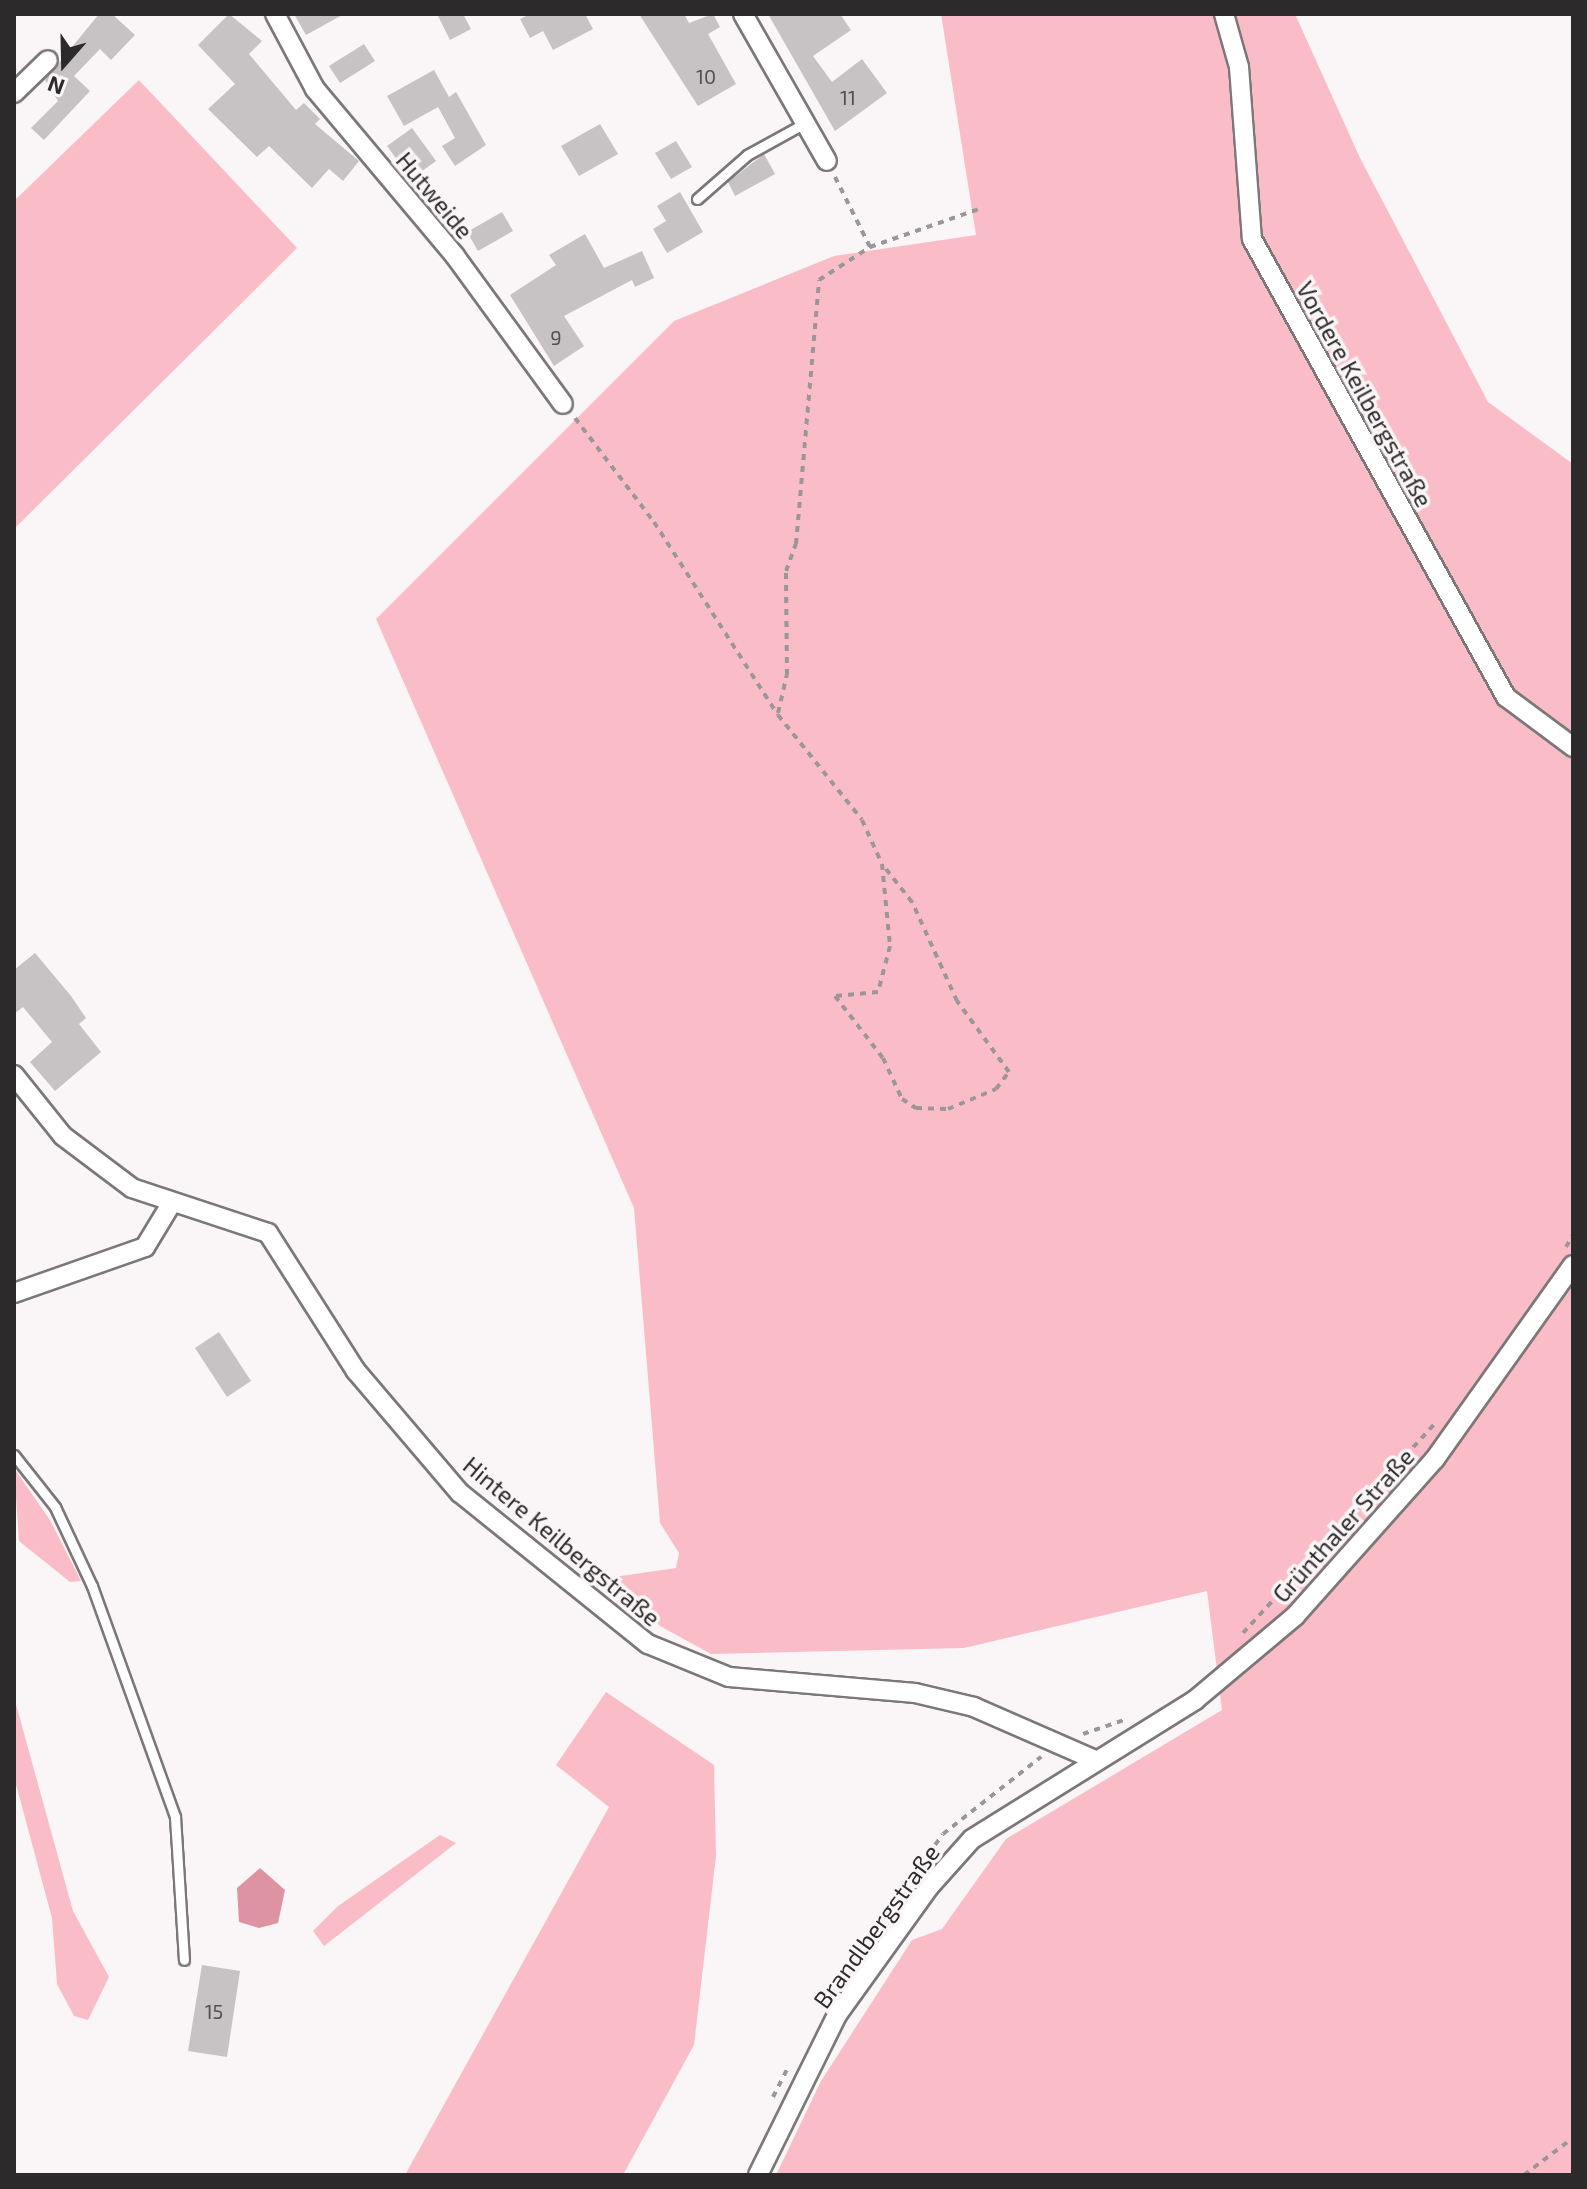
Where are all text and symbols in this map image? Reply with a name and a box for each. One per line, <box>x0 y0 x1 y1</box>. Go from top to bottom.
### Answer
north arrow <box>24 24 104 104</box>
house number: 10 <box>696 64 716 88</box>
text: N <box>44 72 68 101</box>
house number: 11 <box>840 85 856 109</box>
street label: Hutweide <box>391 146 479 244</box>
street label: Vordere Keilbergstraße <box>1291 276 1439 512</box>
house number: 9 <box>550 325 562 349</box>
street label: Grünthaler Straße <box>1266 1442 1420 1608</box>
street label: Hintere Keilbergstraße <box>458 1450 666 1632</box>
street label: Brandlbergstraße <box>807 1839 945 2013</box>
house number: 15 <box>205 1999 223 2023</box>

